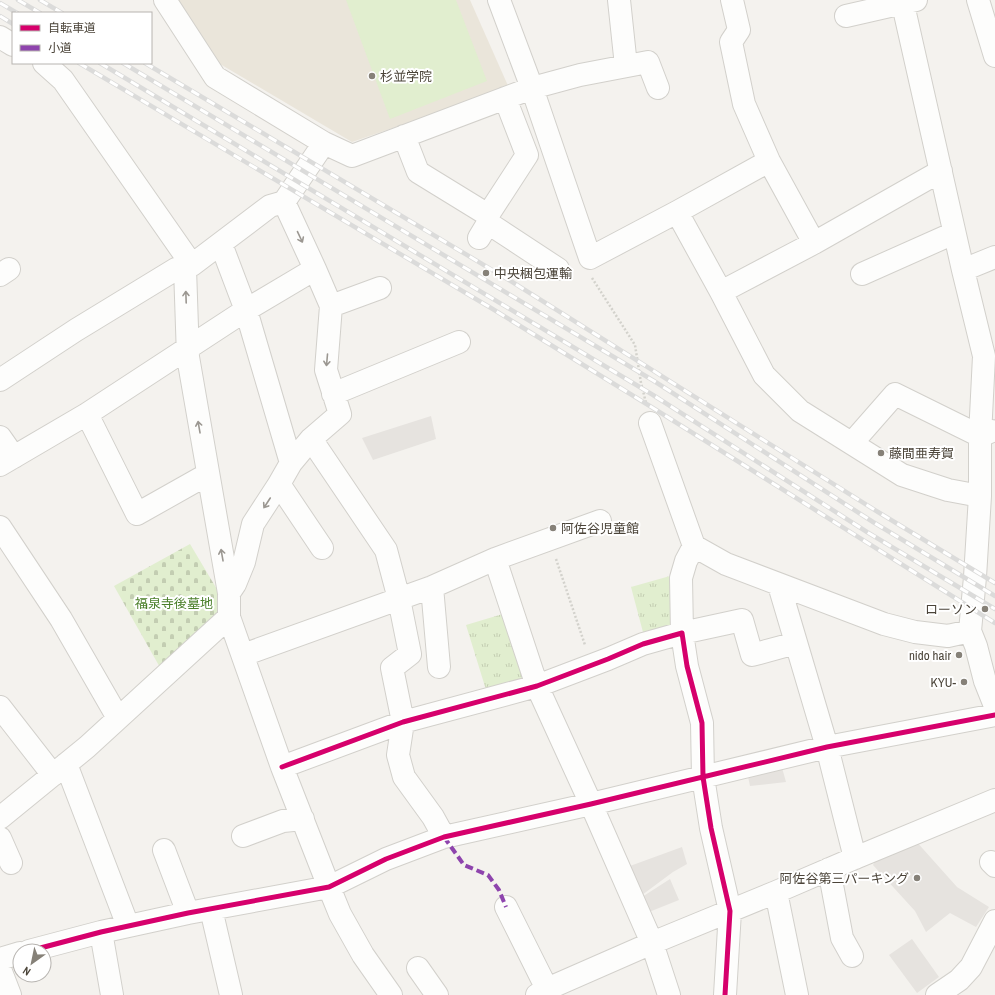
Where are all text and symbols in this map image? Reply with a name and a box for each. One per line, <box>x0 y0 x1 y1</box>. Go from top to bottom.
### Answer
legend <box>12 12 152 64</box>
text: 自転車道 <box>48 20 96 36</box>
text: 小道 <box>48 40 72 56</box>
place label: 杉並学院 <box>380 68 432 85</box>
marker: 杉並学院 <box>367 71 377 81</box>
one-way arrow <box>297 231 305 243</box>
place label: 中央梱包運輸 <box>494 265 572 282</box>
marker: 中央梱包運輸 <box>481 268 491 278</box>
one-way arrow <box>183 291 190 304</box>
one-way arrow <box>323 353 330 366</box>
one-way arrow <box>195 420 203 433</box>
place label: 藤間亜寿賀 <box>889 445 954 462</box>
marker: 藤間亜寿賀 <box>876 448 886 458</box>
one-way arrow <box>262 497 270 509</box>
place label: 阿佐谷児童館 <box>561 520 639 537</box>
marker: 阿佐谷児童館 <box>548 523 558 533</box>
one-way arrow <box>218 548 226 561</box>
park label: 福泉寺後墓地 <box>135 595 213 612</box>
place label: ローソン <box>925 601 977 618</box>
marker: ローソン <box>980 604 990 614</box>
place label: nido hair <box>909 647 951 664</box>
marker: nido hair <box>954 650 964 660</box>
place label: KYU- <box>931 674 956 691</box>
marker: KYU- <box>959 677 969 687</box>
place label: 阿佐谷第三パーキング <box>779 870 909 887</box>
marker: 阿佐谷第三パーキング <box>912 873 922 883</box>
north arrow <box>12 943 52 983</box>
text: N <box>20 964 33 979</box>

